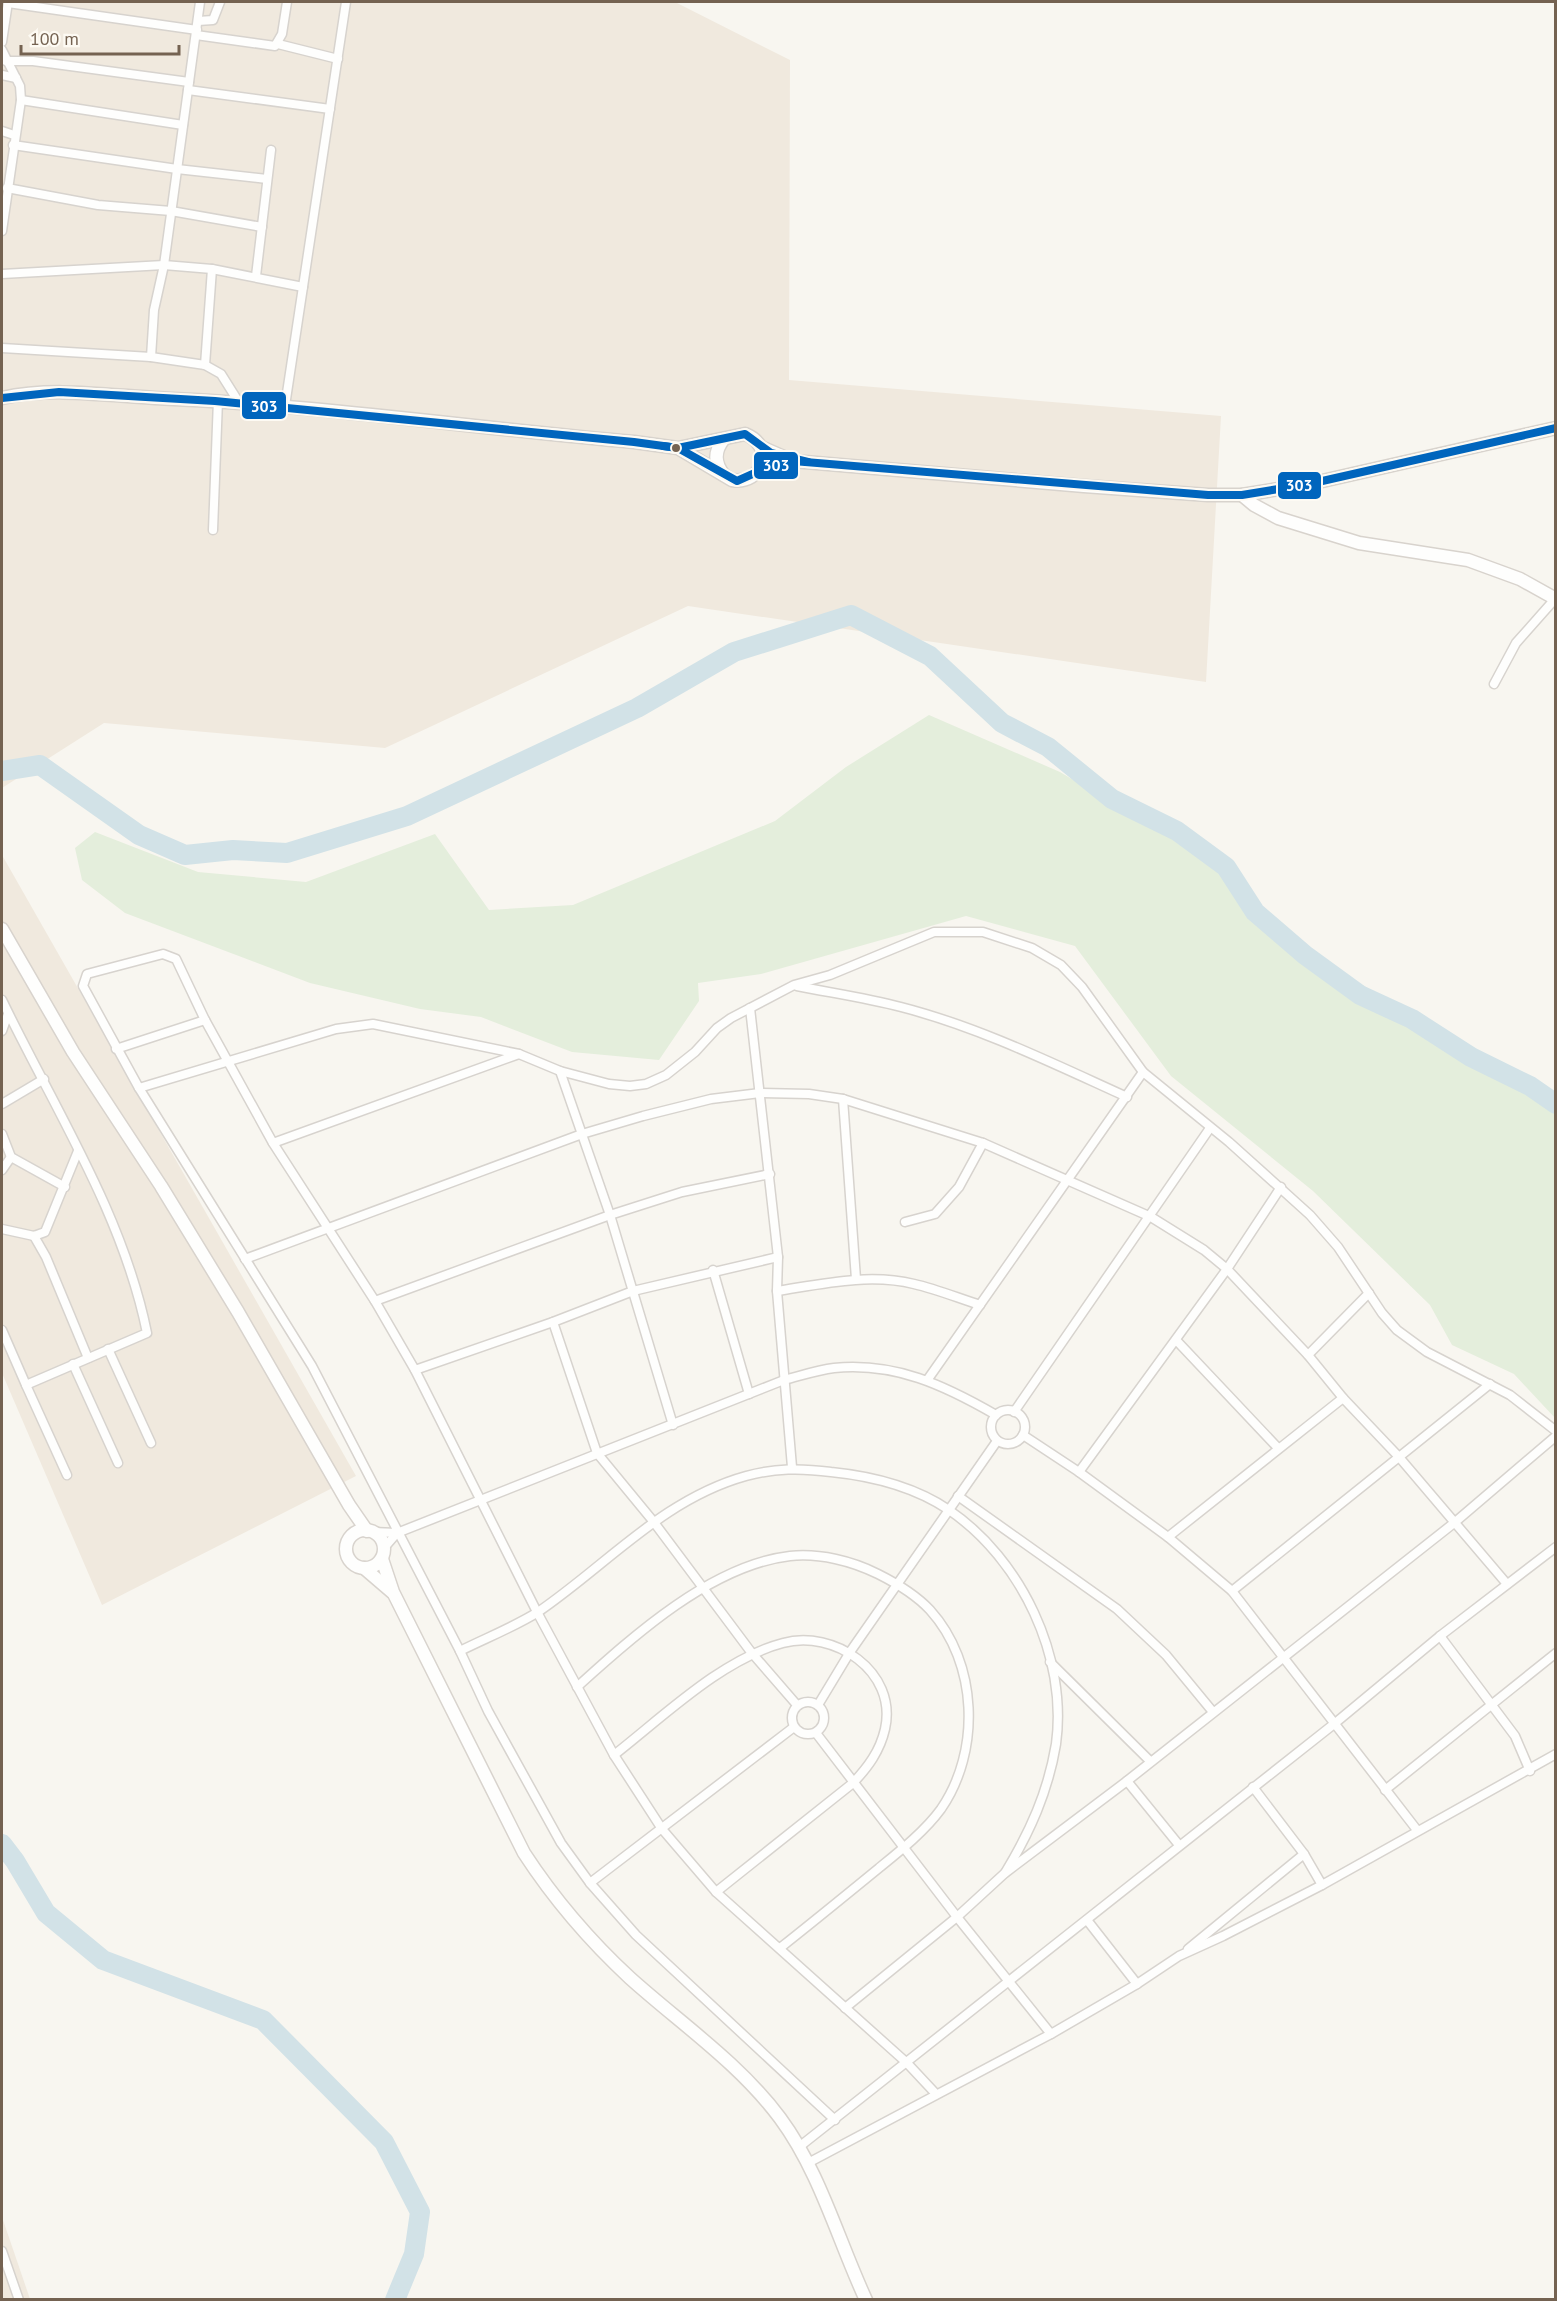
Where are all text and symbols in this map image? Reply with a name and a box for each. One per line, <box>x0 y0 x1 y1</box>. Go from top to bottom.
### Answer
scale bar <box>21 18 178 56</box>
text: 100 m <box>30 27 79 50</box>
line badge: 303 <box>241 391 287 420</box>
text: 303 <box>250 396 278 416</box>
unlabelled marker <box>670 442 682 454</box>
line badge: 303 <box>753 451 799 480</box>
text: 303 <box>762 455 790 475</box>
line badge: 303 <box>1277 471 1322 500</box>
text: 303 <box>1285 475 1313 495</box>

